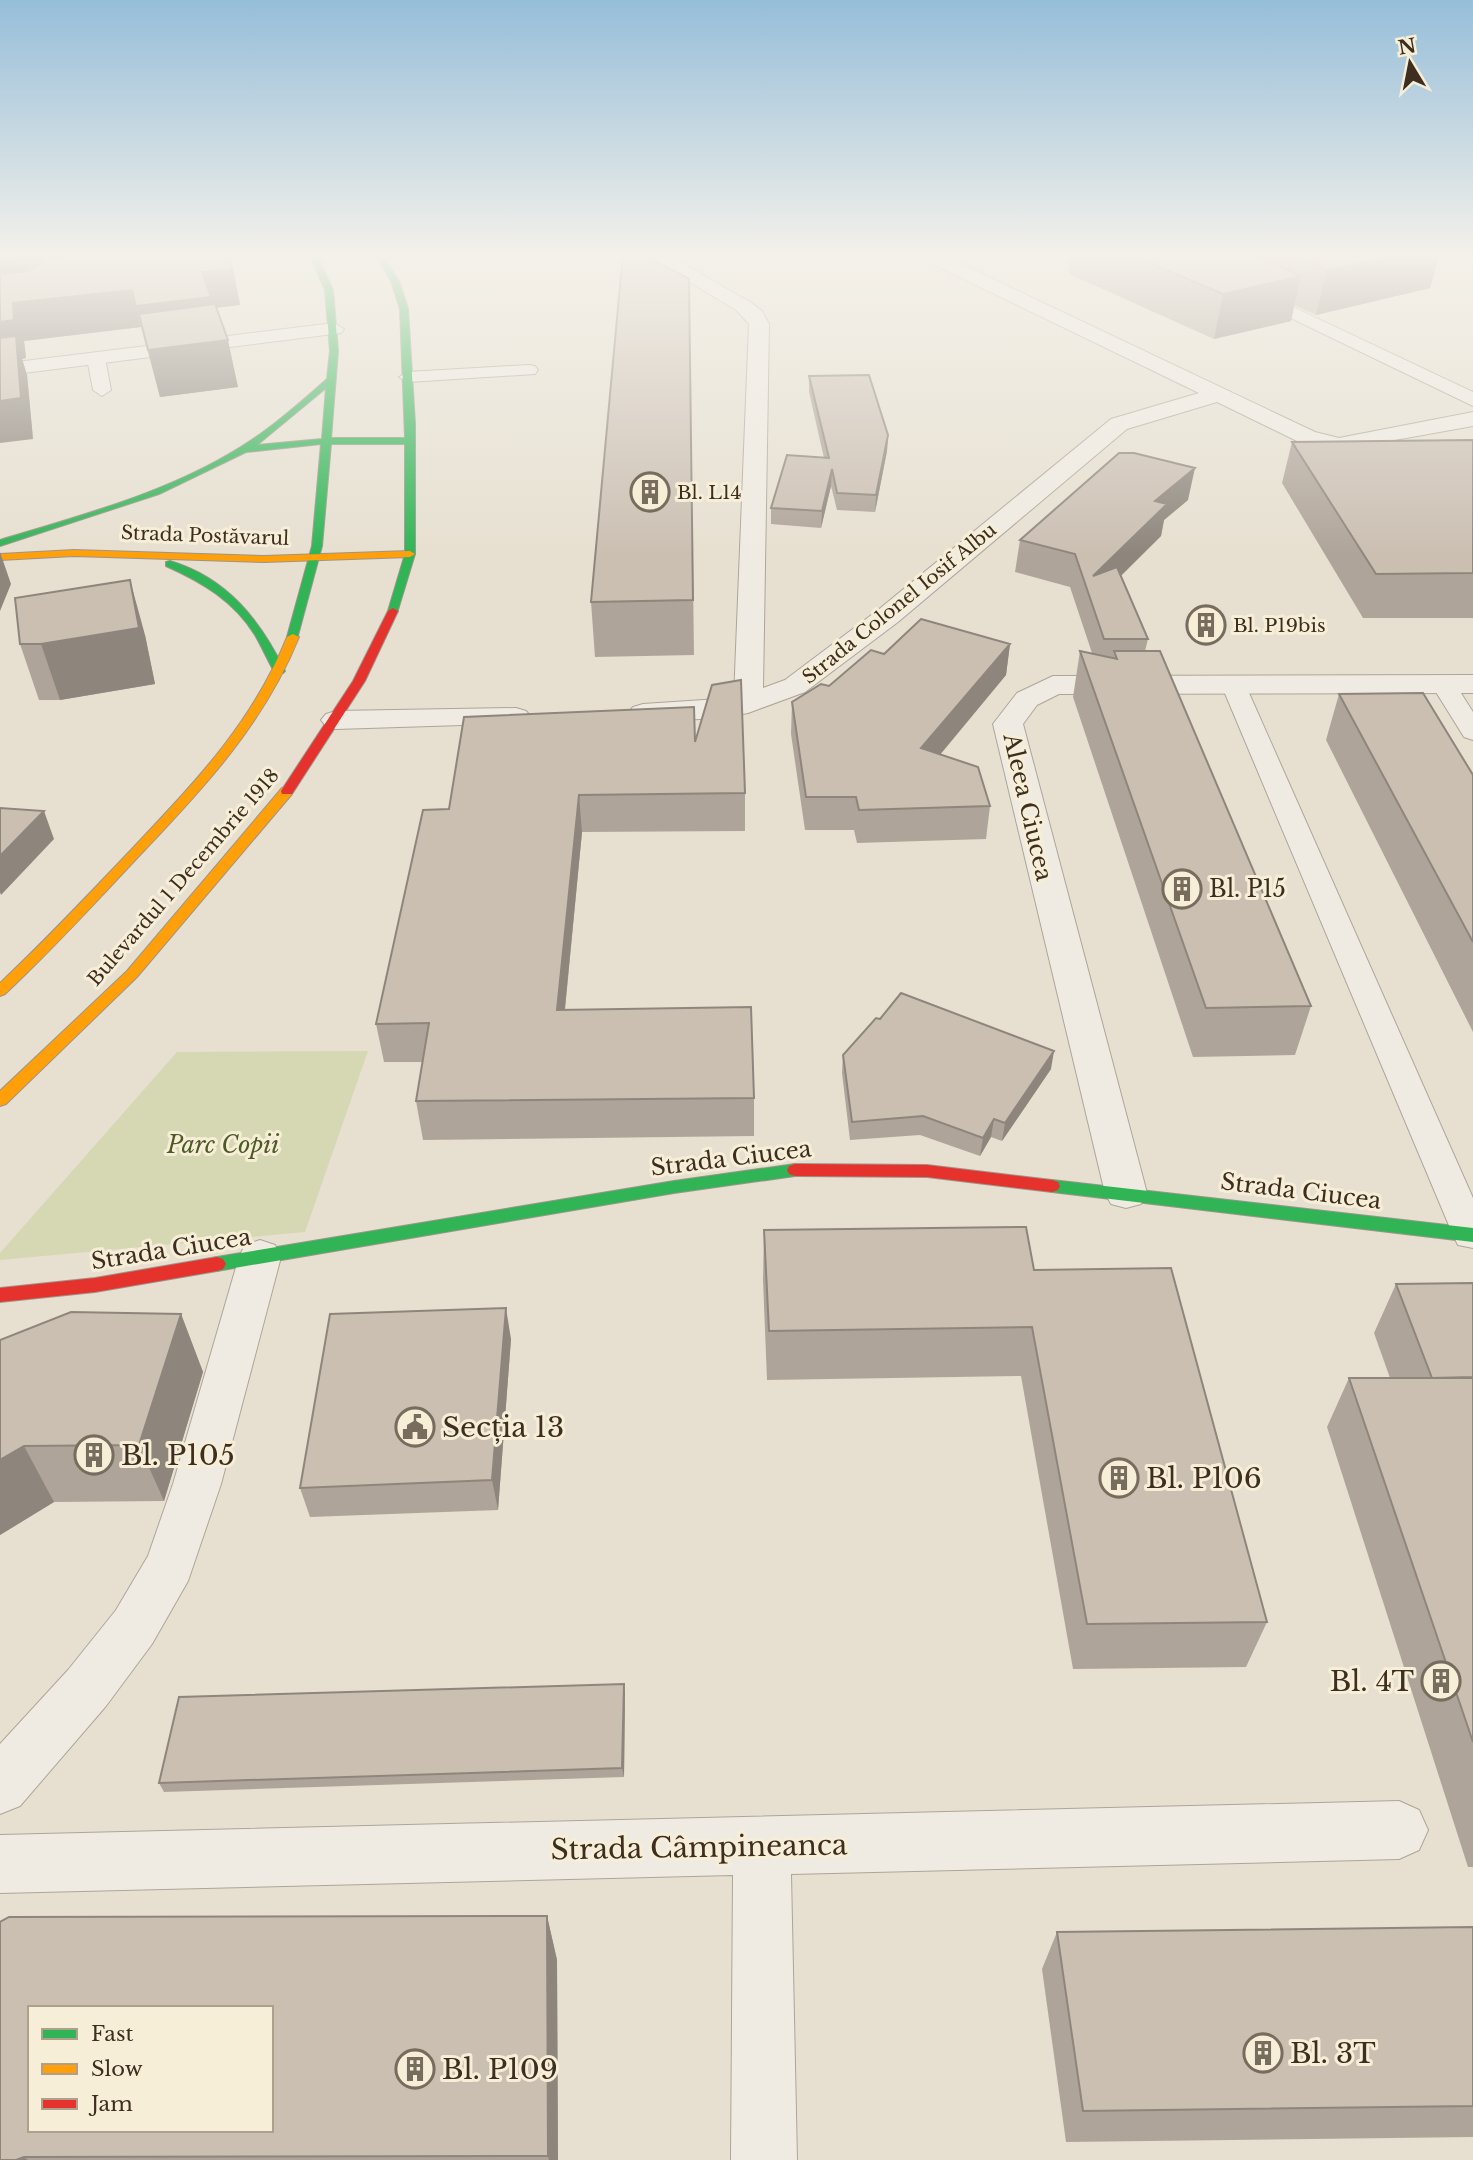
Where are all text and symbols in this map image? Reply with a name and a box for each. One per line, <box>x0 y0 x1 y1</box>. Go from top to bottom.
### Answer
north arrow <box>1375 28 1445 98</box>
text: N <box>1396 34 1418 60</box>
building icon: Bl. L14 <box>629 471 671 513</box>
place label: Bl. L14 <box>677 481 742 504</box>
street label: Strada Colonel Iosif Albu <box>798 518 1001 689</box>
street label: Strada Postăvarul <box>120 521 289 550</box>
building icon: Bl. P19bis <box>1185 604 1227 646</box>
place label: Bl. P19bis <box>1233 614 1326 637</box>
street label: Aleea Ciucea <box>997 729 1059 884</box>
street label: Bulevardul 1 Decembrie 1918 <box>83 764 284 991</box>
building icon: Bl. P15 <box>1161 868 1203 910</box>
place label: Bl. P15 <box>1209 875 1286 903</box>
park label: Parc Copii <box>166 1131 279 1159</box>
street label: Strada Ciucea <box>649 1134 813 1182</box>
street label: Strada Ciucea <box>1219 1167 1383 1215</box>
street label: Strada Ciucea <box>89 1222 253 1275</box>
public building icon: Secția 13 <box>394 1406 436 1448</box>
place label: Secția 13 <box>442 1410 564 1445</box>
building icon: Bl. P105 <box>73 1434 115 1476</box>
place label: Bl. P105 <box>121 1438 235 1473</box>
building icon: Bl. P106 <box>1098 1457 1140 1499</box>
place label: Bl. P106 <box>1146 1461 1262 1496</box>
building icon: Bl. 4T <box>1420 1660 1462 1702</box>
place label: Bl. 4T <box>1330 1664 1415 1699</box>
street label: Strada Câmpineanca <box>550 1827 848 1868</box>
legend <box>28 2006 273 2132</box>
text: Fast <box>91 2021 133 2047</box>
building icon: Bl. 3T <box>1242 2032 1284 2074</box>
place label: Bl. 3T <box>1290 2036 1376 2071</box>
building icon: Bl. P109 <box>394 2048 436 2090</box>
place label: Bl. P109 <box>442 2052 558 2087</box>
text: Slow <box>91 2056 143 2082</box>
text: Jam <box>88 2091 133 2117</box>

